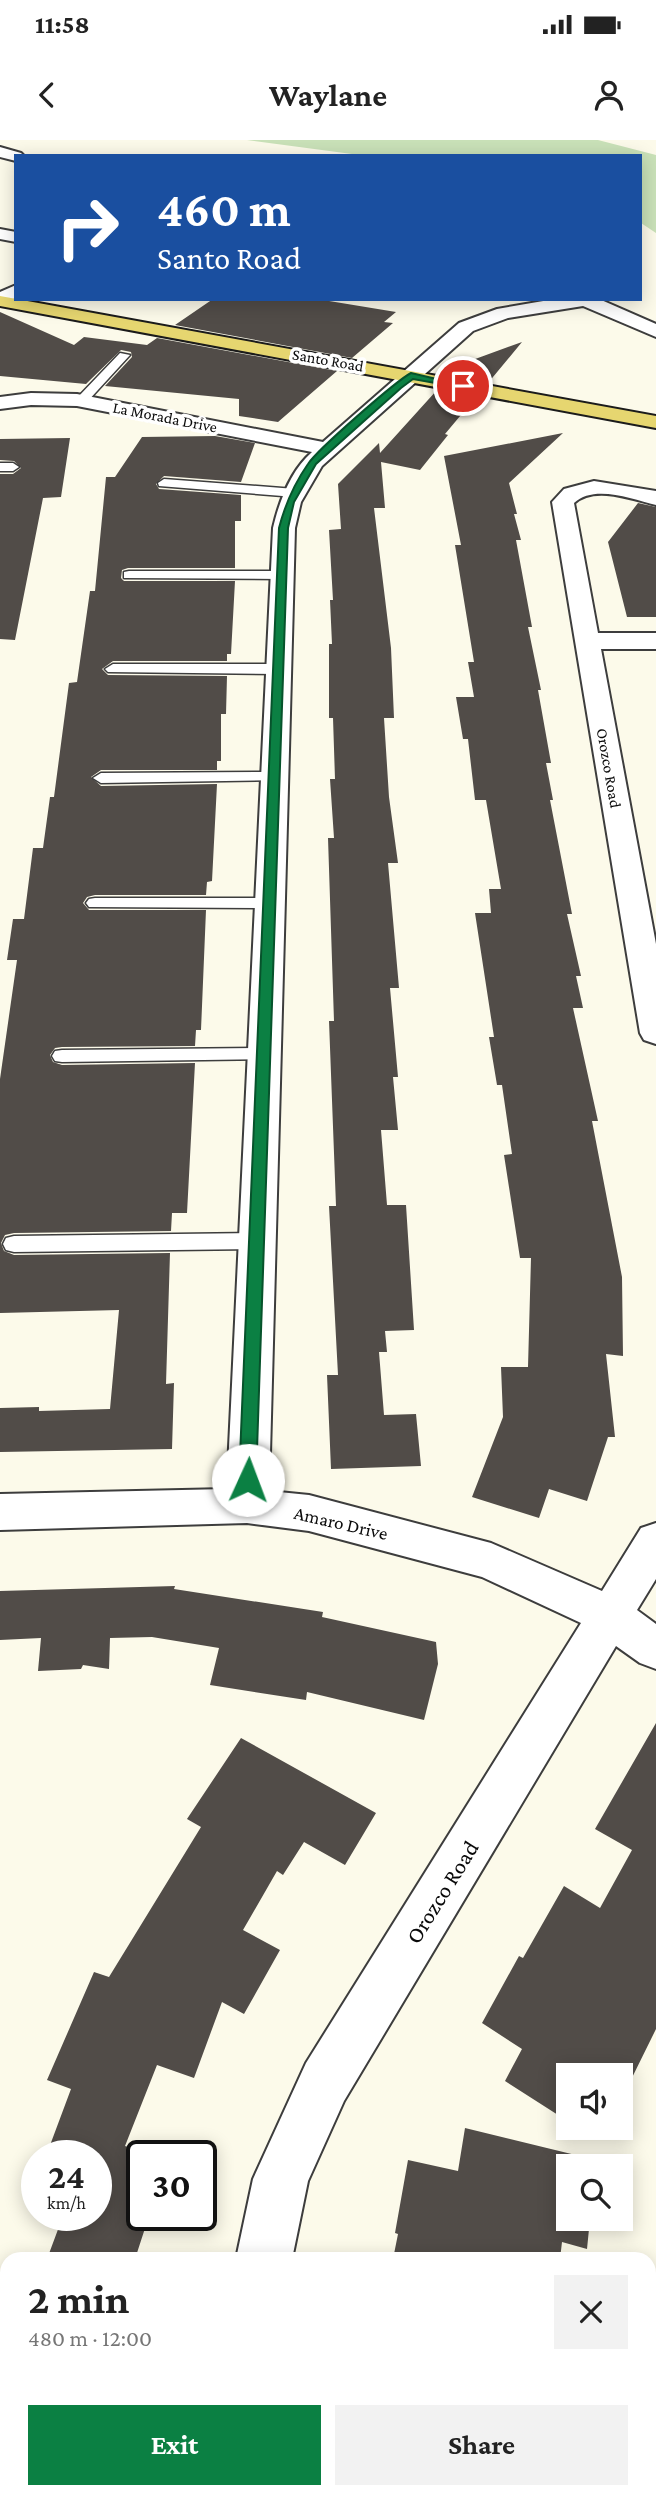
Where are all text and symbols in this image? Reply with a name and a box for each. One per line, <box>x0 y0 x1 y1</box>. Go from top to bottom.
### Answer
text: 11:58 <box>35 10 90 39</box>
icon: back <box>28 76 66 114</box>
icon: person <box>590 76 628 114</box>
text: Waylane <box>269 77 387 113</box>
icon: right <box>42 182 133 273</box>
text: 460 m <box>157 182 291 237</box>
text: Santo Road <box>157 240 301 276</box>
street label: Santo Road <box>291 345 366 375</box>
pin <box>433 356 493 416</box>
icon: arrive <box>444 367 482 405</box>
street label: La Morada Drive <box>111 399 219 435</box>
street label: Orozco Road <box>594 727 624 810</box>
position arrow <box>211 1443 285 1517</box>
street label: Amaro Drive <box>292 1502 390 1544</box>
street label: Orozco Road <box>400 1836 484 1948</box>
map controls <box>556 2063 633 2231</box>
button: sound <box>556 2063 633 2140</box>
speed limit sign: 30 <box>126 2140 217 2231</box>
button: search <box>556 2154 633 2231</box>
text: 24 <box>48 2157 85 2196</box>
text: km/h <box>47 2193 86 2213</box>
text: 2 min <box>28 2275 129 2322</box>
button: close <box>554 2275 628 2349</box>
text: 480 m · 12:00 <box>28 2325 152 2351</box>
button: Exit <box>28 2405 321 2485</box>
button: Share <box>335 2405 628 2485</box>

